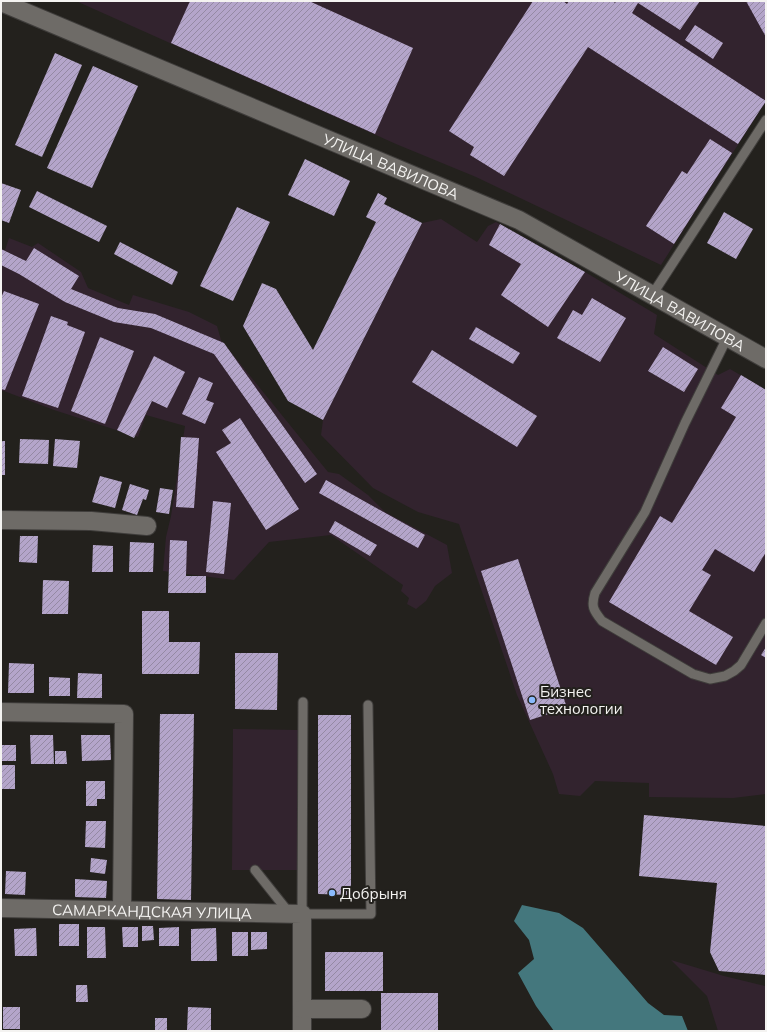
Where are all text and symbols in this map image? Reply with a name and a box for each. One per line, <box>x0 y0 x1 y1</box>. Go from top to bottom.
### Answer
street label: УЛИЦА ВАВИЛОВА <box>319 129 462 203</box>
street label: УЛИЦА ВАВИЛОВА <box>611 266 749 355</box>
place label: Бизнес технологии <box>540 682 623 718</box>
marker: Бизнес технологии <box>527 695 537 705</box>
place label: Добрыня <box>340 884 407 903</box>
marker: Добрыня <box>327 888 337 898</box>
street label: САМАРКАНДСКАЯ УЛИЦА <box>52 900 252 922</box>

